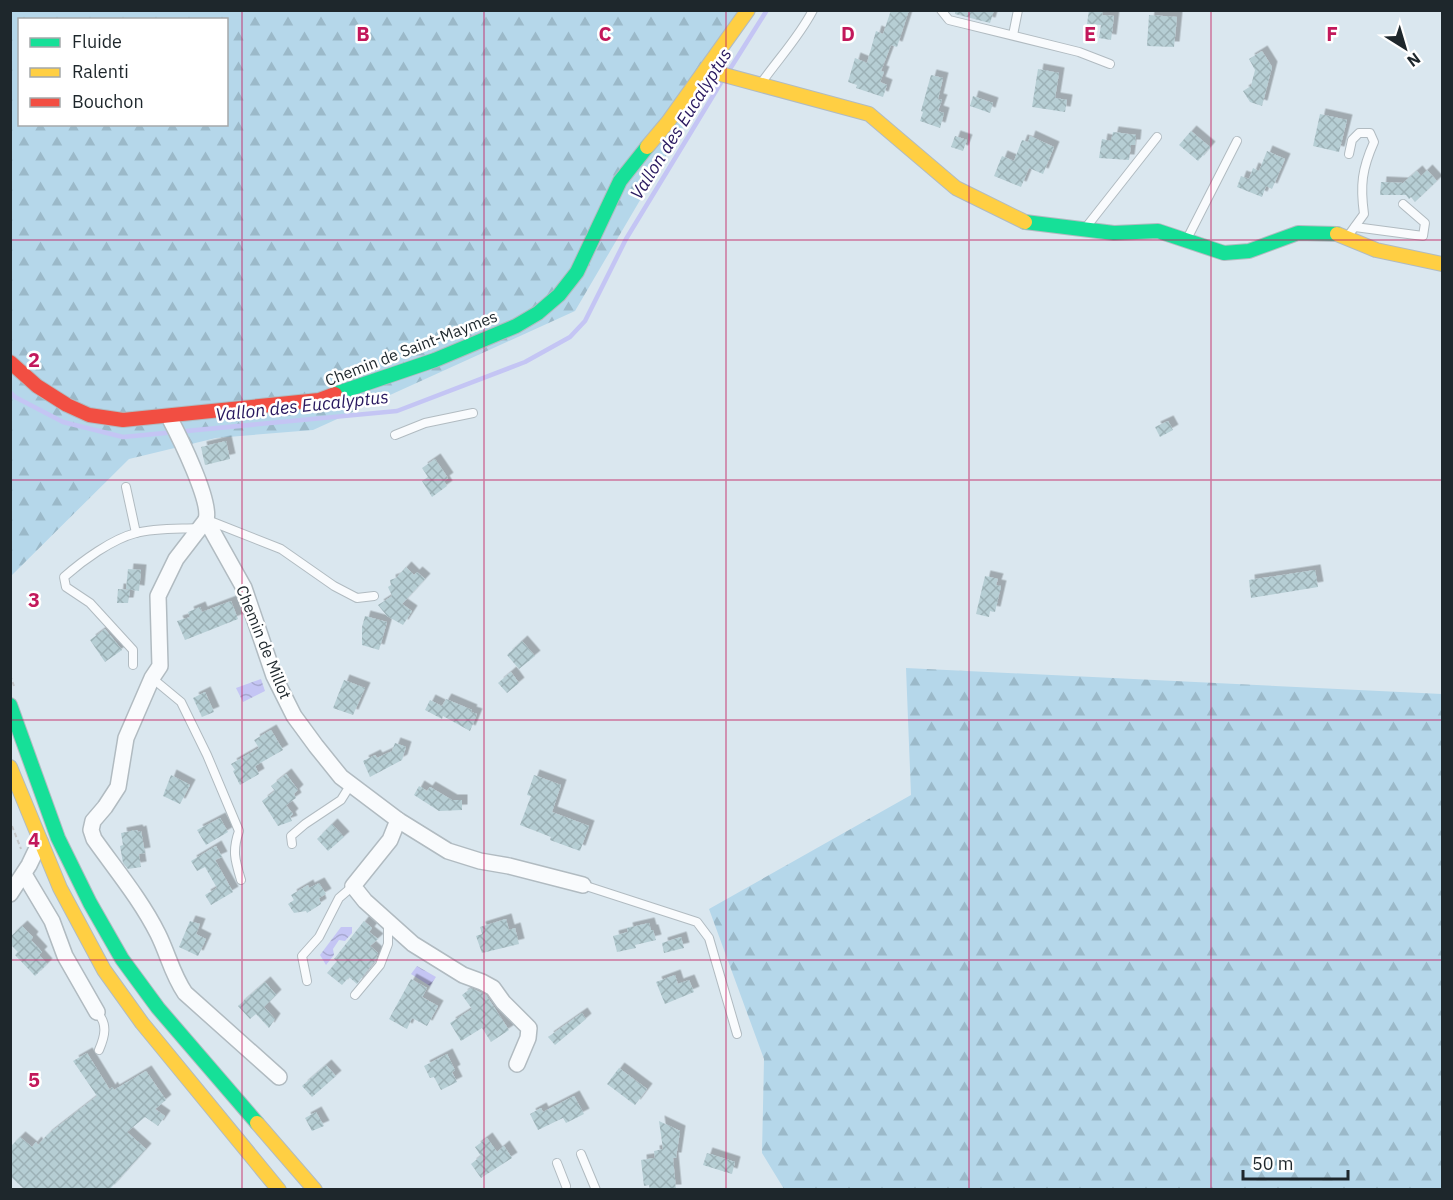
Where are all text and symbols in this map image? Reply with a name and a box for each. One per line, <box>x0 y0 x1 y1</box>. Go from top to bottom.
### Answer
legend <box>18 18 228 126</box>
north arrow <box>1375 18 1435 78</box>
text: B <box>356 20 370 47</box>
text: C <box>598 20 612 47</box>
text: D <box>841 20 855 47</box>
text: E <box>1084 20 1096 47</box>
text: F <box>1326 20 1338 47</box>
text: Fluide <box>72 30 122 53</box>
water label: Vallon des Eucalyptus <box>625 44 736 204</box>
text: N <box>1403 49 1425 71</box>
text: Ralenti <box>72 60 129 83</box>
text: Bouchon <box>72 90 144 113</box>
street label: Chemin de Saint-Maymes <box>322 306 500 390</box>
text: 2 <box>28 346 40 373</box>
water label: Vallon des Eucalyptus <box>214 385 390 426</box>
street label: Chemin de Millot <box>232 582 296 702</box>
text: 3 <box>28 586 40 613</box>
text: 4 <box>28 826 40 853</box>
text: 5 <box>28 1066 40 1093</box>
scale bar <box>1243 1143 1348 1181</box>
text: 50 m <box>1252 1152 1294 1175</box>

